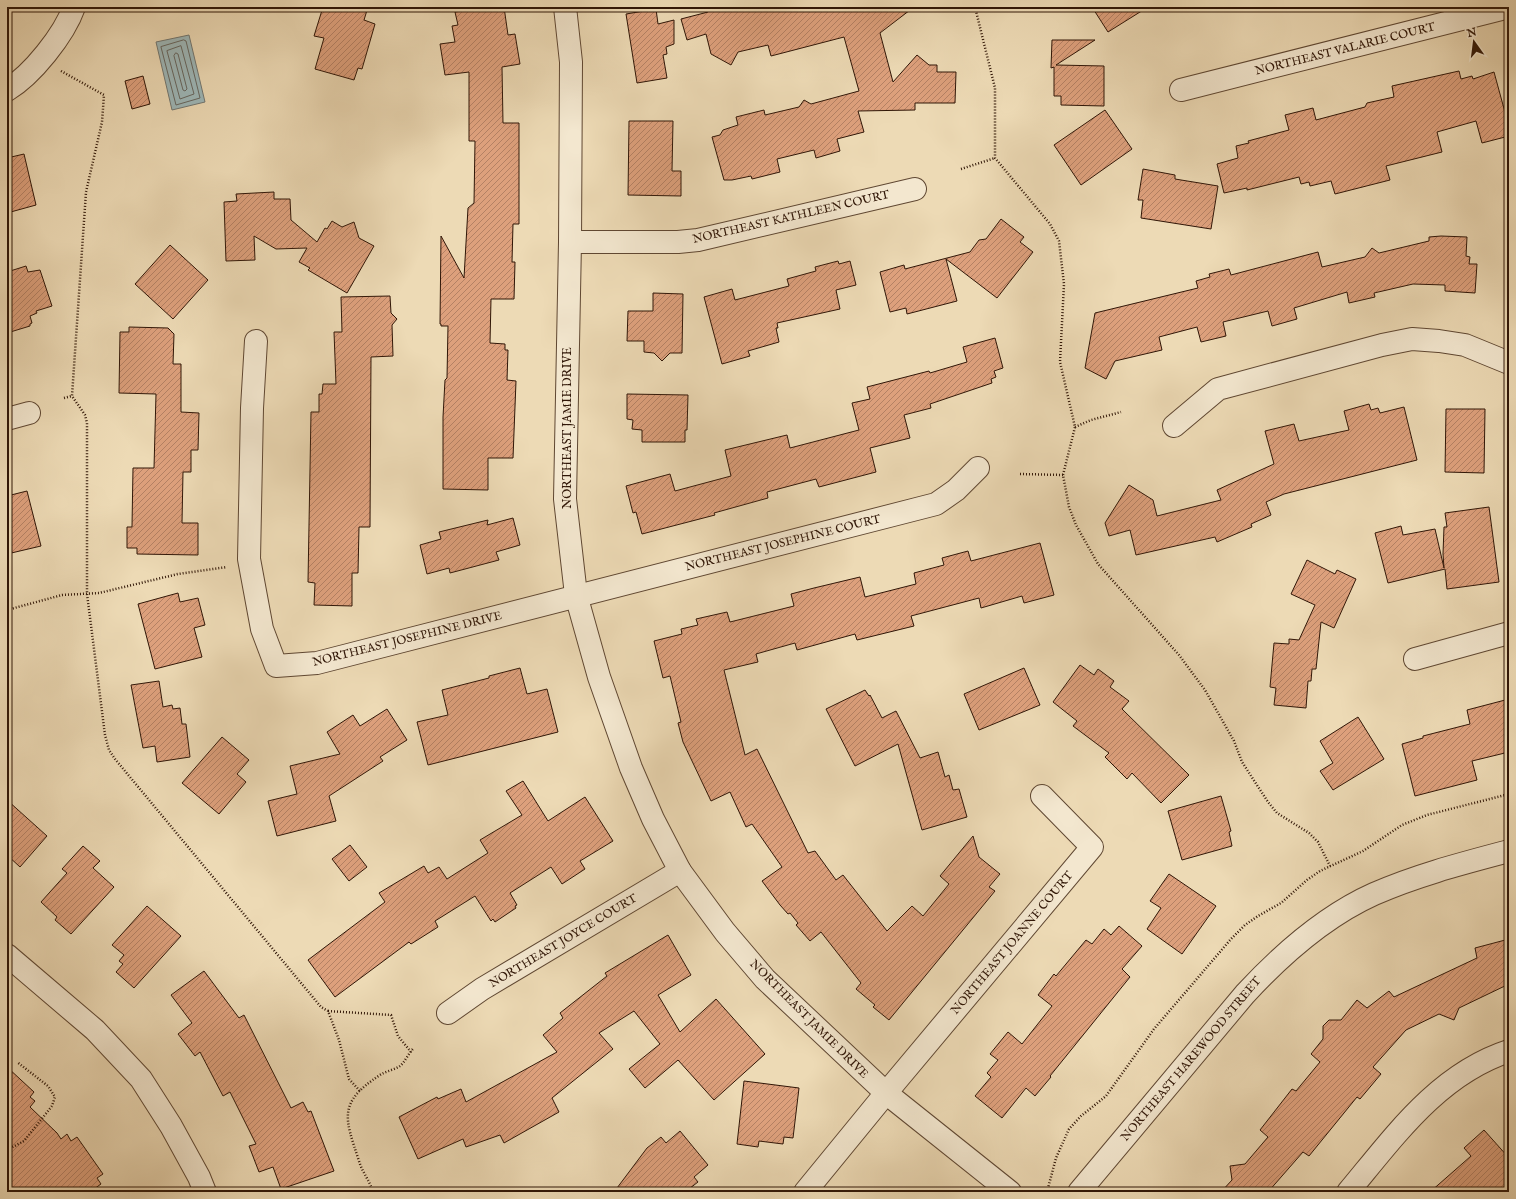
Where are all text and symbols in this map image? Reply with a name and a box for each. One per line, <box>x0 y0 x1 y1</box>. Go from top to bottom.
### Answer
street label: NORTHEAST VALARIE COURT <box>1253 19 1437 79</box>
north arrow <box>1454 22 1494 62</box>
text: N <box>1465 25 1479 41</box>
street label: NORTHEAST KATHLEEN COURT <box>691 187 891 247</box>
street label: NORTHEAST JAMIE DRIVE <box>560 347 576 509</box>
street label: NORTHEAST JOSEPHINE COURT <box>684 511 883 576</box>
street label: NORTHEAST JOSEPHINE DRIVE <box>311 608 503 671</box>
street label: NORTHEAST JOANNE COURT <box>948 868 1077 1018</box>
street label: NORTHEAST JOYCE COURT <box>486 891 641 992</box>
street label: NORTHEAST JAMIE DRIVE <box>746 956 872 1082</box>
street label: NORTHEAST HAREWOOD STREET <box>1118 973 1265 1144</box>

